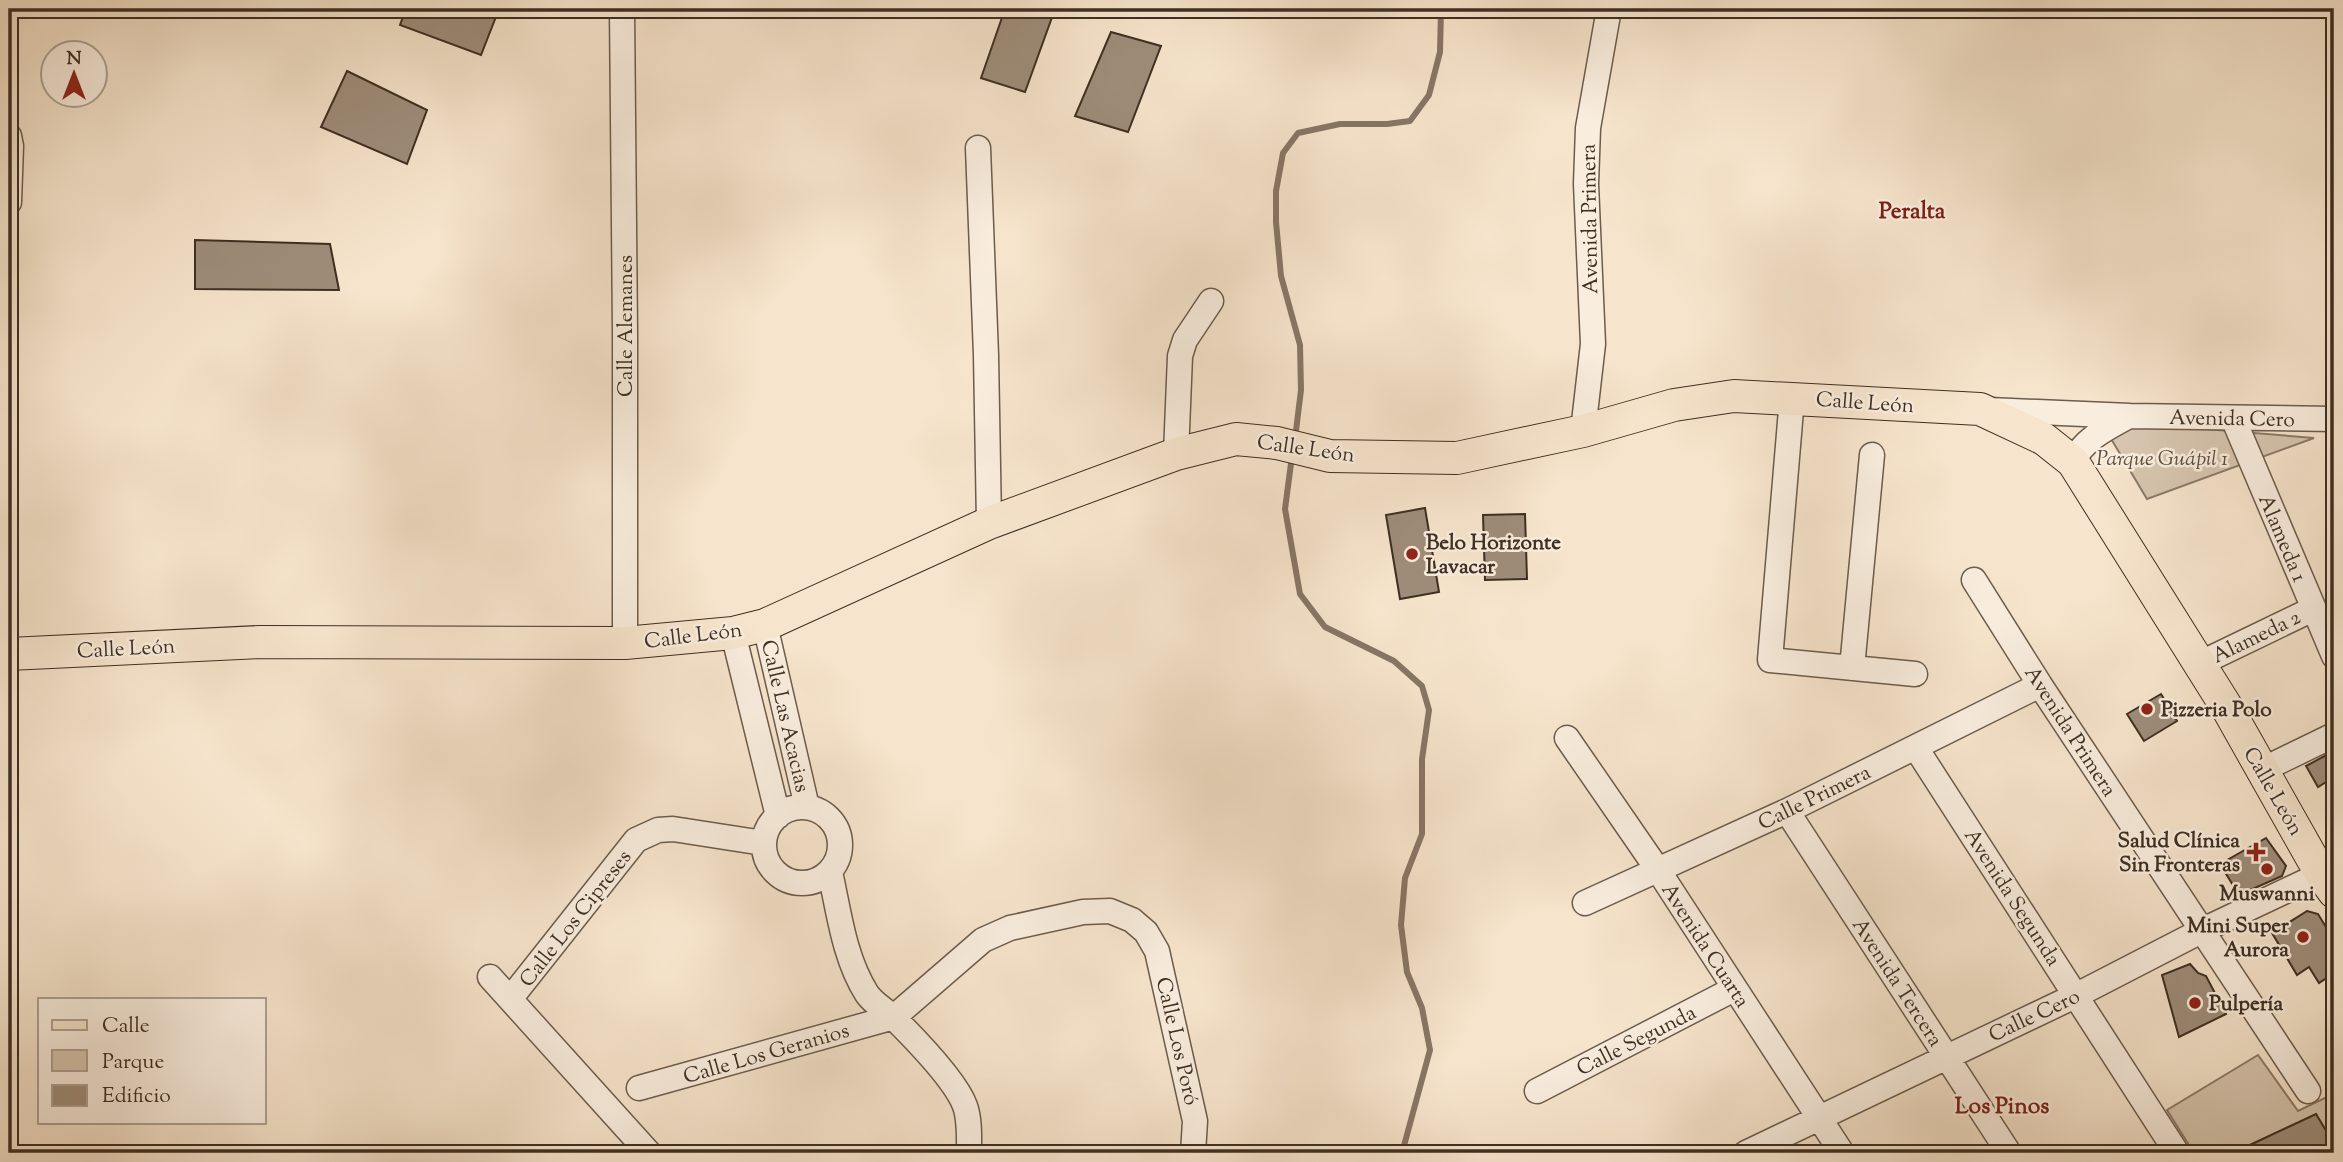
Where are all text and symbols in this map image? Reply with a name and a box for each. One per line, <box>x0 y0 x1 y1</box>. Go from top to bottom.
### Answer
north arrow <box>38 38 108 108</box>
text: N <box>66 46 82 73</box>
street label: Avenida Primera <box>1575 143 1607 294</box>
district label: Peralta <box>1879 196 1946 229</box>
street label: Calle Alemanes <box>612 255 642 397</box>
street label: Calle León <box>1815 386 1915 422</box>
street label: Avenida Cero <box>2169 404 2295 436</box>
street label: Calle León <box>1255 428 1357 472</box>
park label: Parque Guápil 1 <box>2096 445 2228 475</box>
street label: Alameda 1 <box>2249 490 2313 587</box>
place label: Belo Horizonte Lavacar <box>1426 529 1561 583</box>
marker: Belo Horizonte Lavacar <box>1404 546 1420 562</box>
street label: Alameda 2 <box>2207 603 2306 672</box>
street label: Calle León <box>643 616 744 658</box>
street label: Calle León <box>76 632 176 668</box>
street label: Calle Las Acacias <box>752 637 816 796</box>
street label: Avenida Primera <box>2016 661 2123 804</box>
place label: Pizzeria Polo <box>2161 696 2272 726</box>
marker: Pizzeria Polo <box>2139 701 2155 717</box>
street label: Calle León <box>2235 742 2310 842</box>
street label: Calle Primera <box>1753 758 1877 839</box>
street label: Avenida Segunda <box>1956 823 2067 973</box>
place label: Salud Clínica Sin Fronteras <box>2118 827 2240 881</box>
marker: Salud Clínica Sin Fronteras <box>2246 842 2266 862</box>
street label: Calle Los Cipreses <box>513 844 640 994</box>
marker: Muswanni <box>2259 861 2275 877</box>
street label: Avenida Cuarta <box>1653 878 1756 1015</box>
place label: Muswanni <box>2219 880 2315 910</box>
place label: Mini Super Aurora <box>2187 912 2289 966</box>
street label: Avenida Tercera <box>1843 913 1949 1053</box>
marker: Mini Super Aurora <box>2295 929 2311 945</box>
street label: Calle Los Poró <box>1147 974 1205 1109</box>
street label: Calle Cero <box>1984 983 2085 1051</box>
place label: Pulpería <box>2209 990 2284 1020</box>
marker: Pulpería <box>2187 995 2203 1011</box>
legend <box>38 998 266 1124</box>
street label: Calle Segunda <box>1572 999 1702 1085</box>
text: Calle <box>102 1012 150 1042</box>
street label: Calle Los Geranios <box>680 1017 853 1093</box>
text: Parque <box>102 1048 164 1078</box>
text: Edificio <box>102 1082 171 1112</box>
district label: Los Pinos <box>1955 1091 2049 1124</box>

